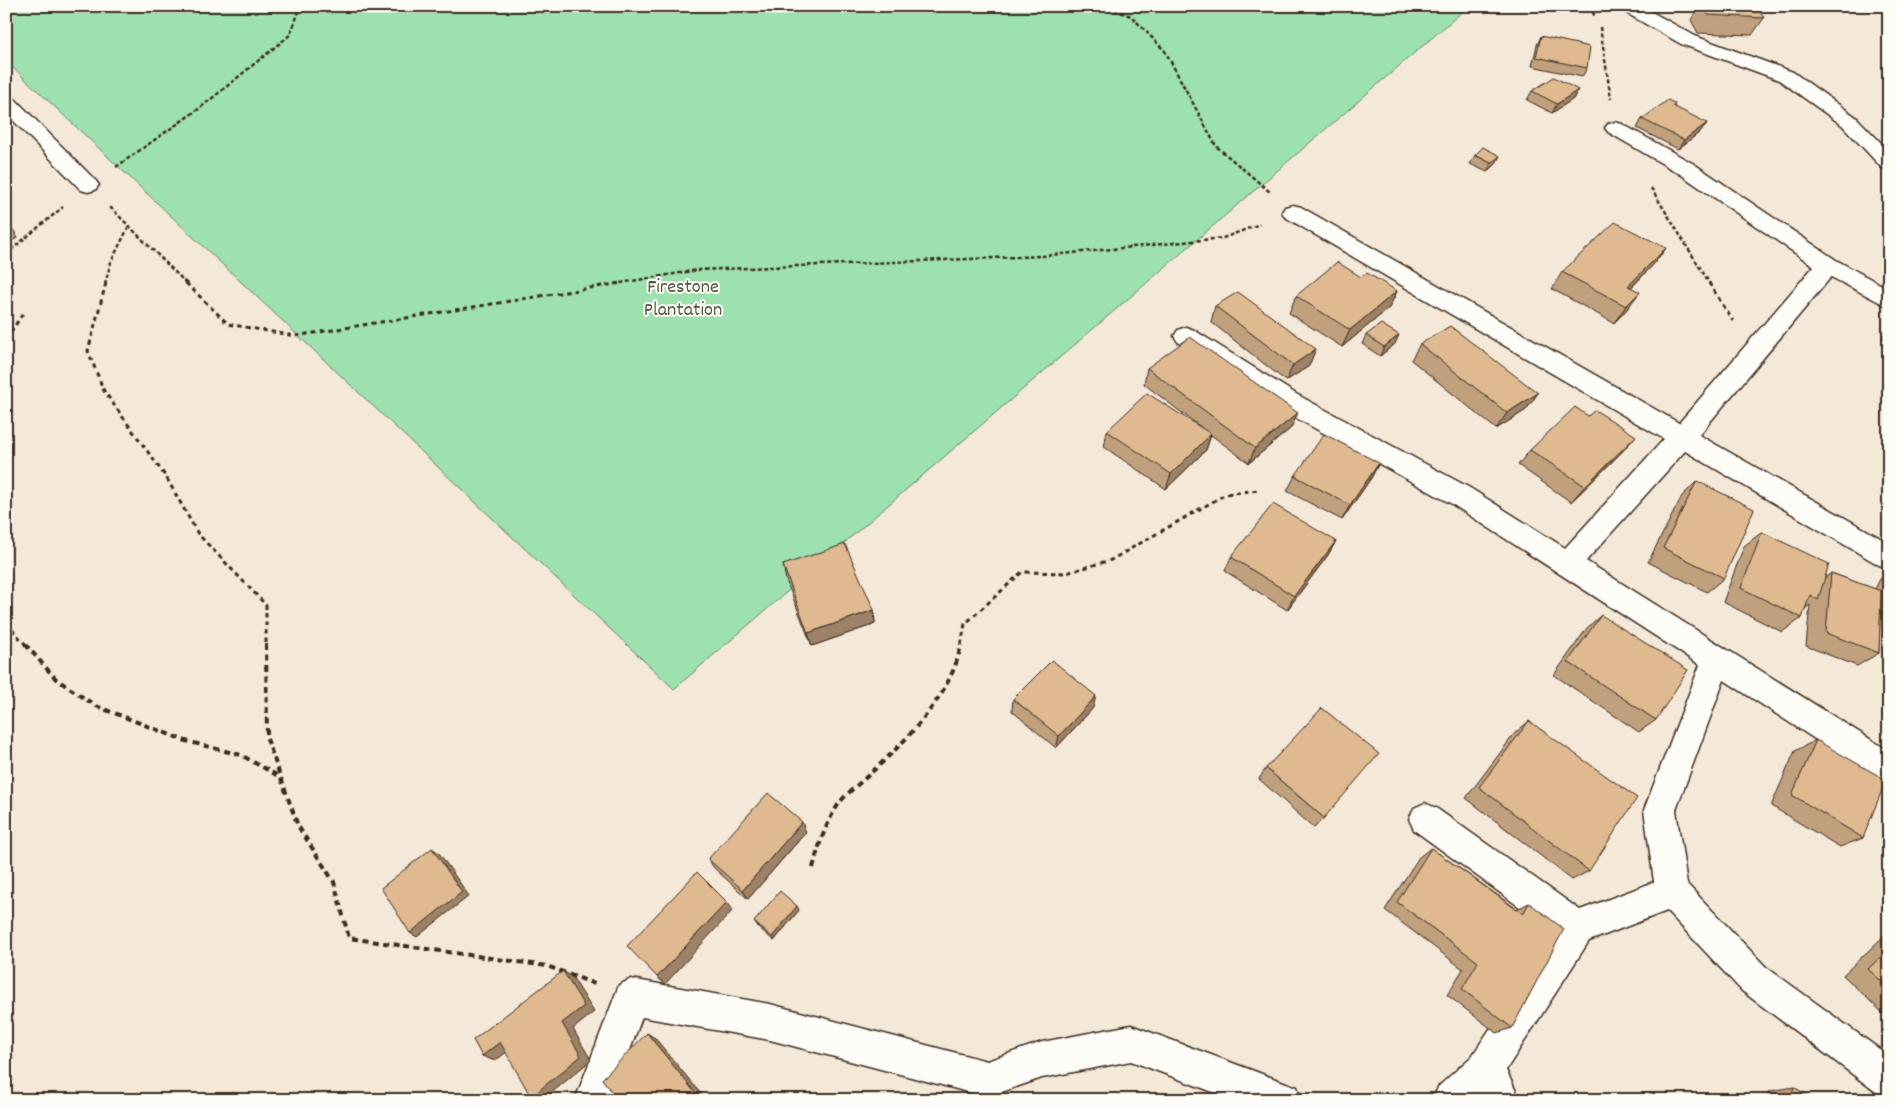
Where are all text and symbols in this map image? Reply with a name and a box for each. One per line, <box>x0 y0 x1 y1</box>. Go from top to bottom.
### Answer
park label: Firestone Plantation <box>644 274 722 325</box>

